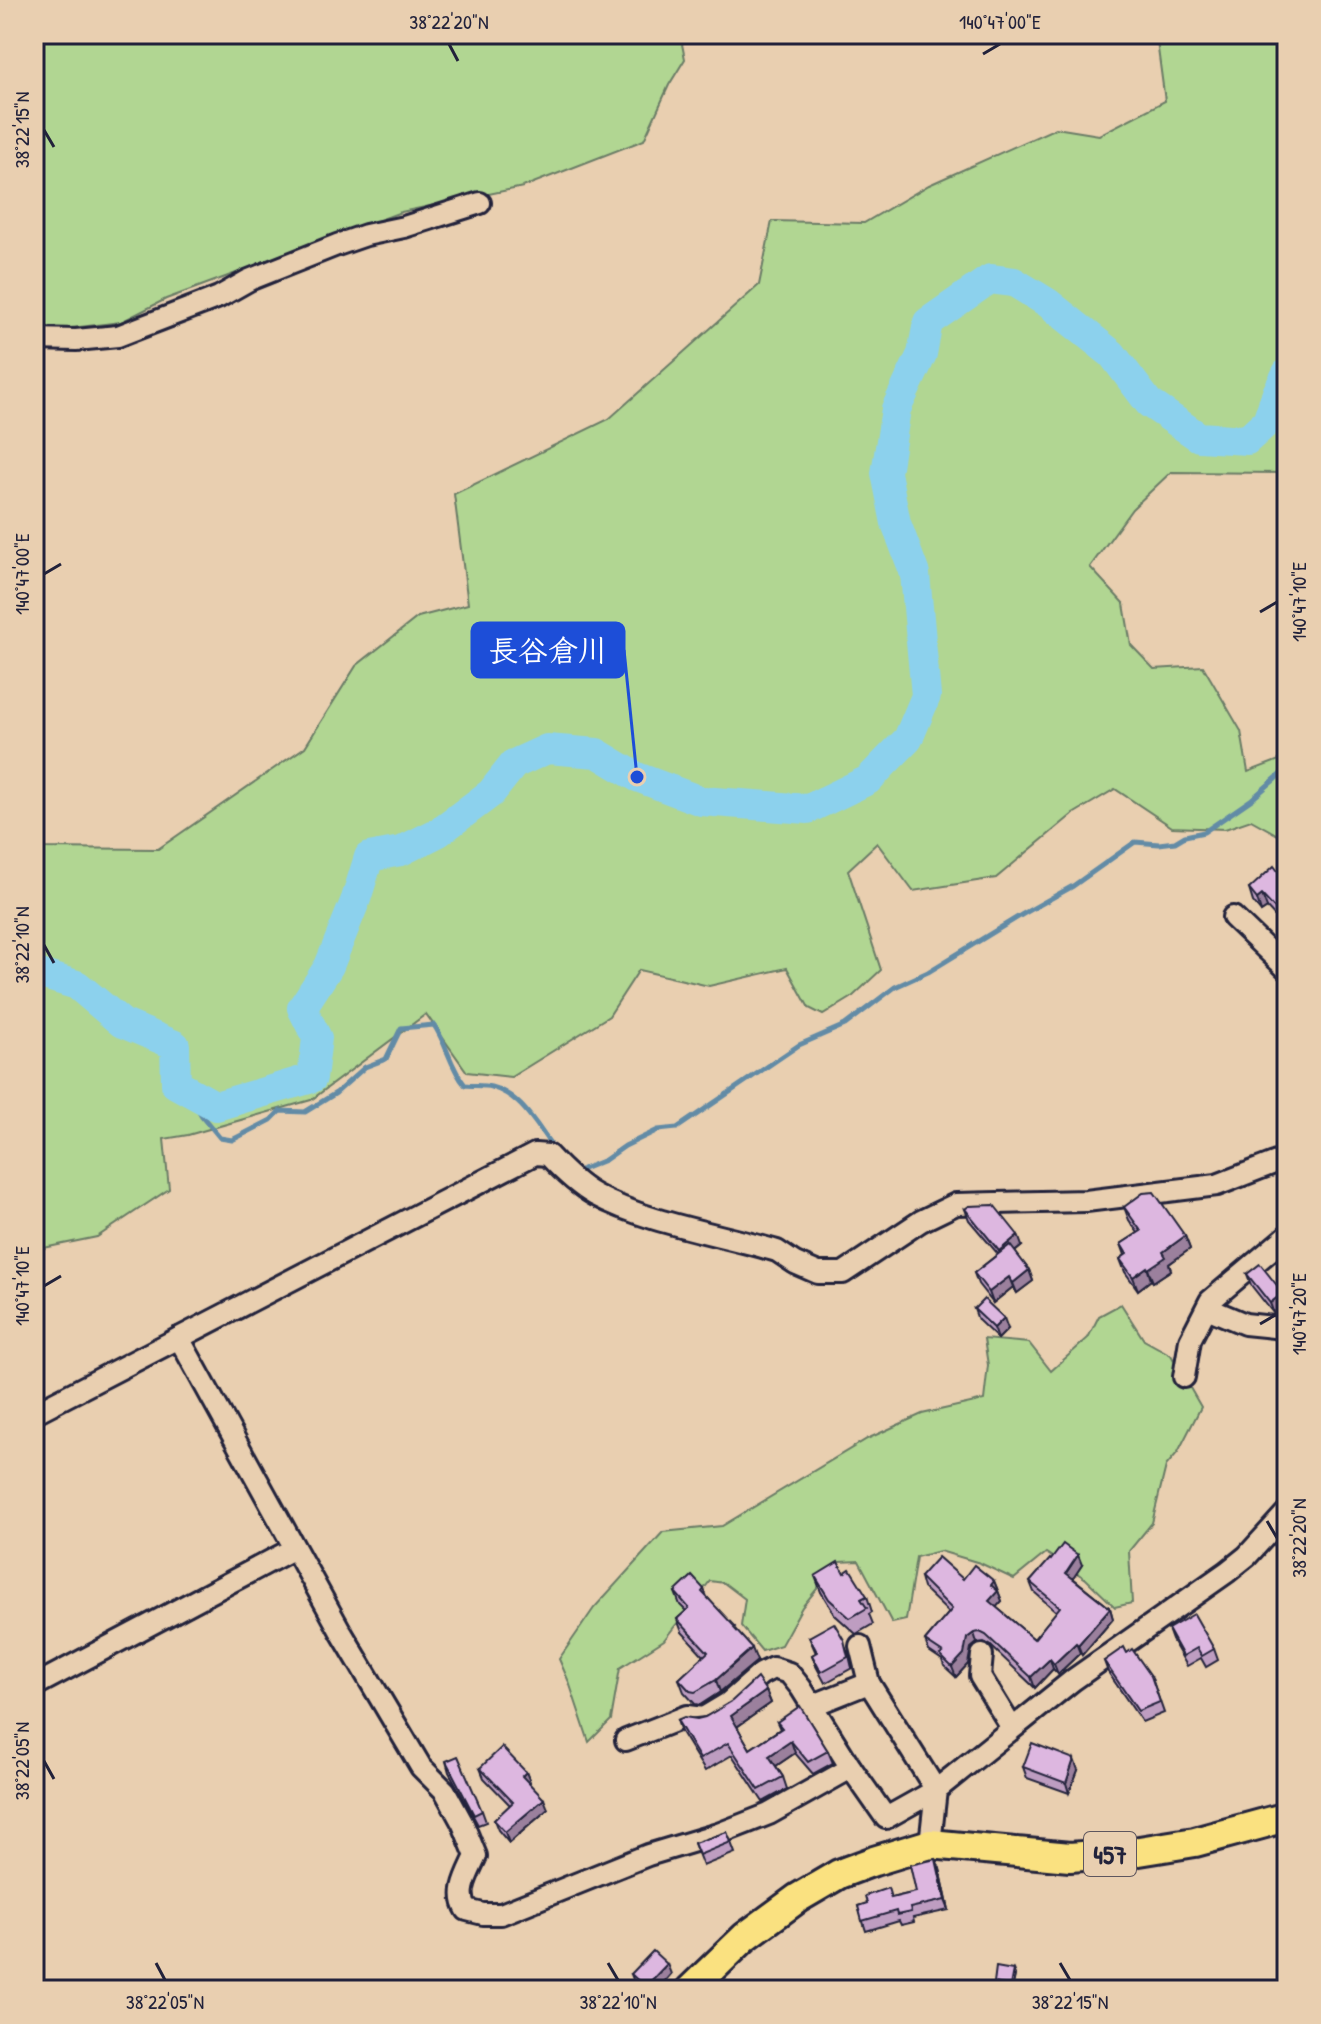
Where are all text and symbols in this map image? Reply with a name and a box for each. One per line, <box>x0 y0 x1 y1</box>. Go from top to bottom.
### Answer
text: 38°22'20"N <box>409 8 489 35</box>
text: 140°47'00"E <box>959 8 1041 35</box>
text: 38°22'15"N <box>8 92 35 168</box>
text: 140°47'00"E <box>8 533 35 615</box>
text: 140°47'10"E <box>1285 562 1312 642</box>
callout: 長谷倉川 <box>472 623 624 677</box>
text: 長谷倉川 <box>488 630 608 670</box>
text: 38°22'10"N <box>8 906 35 984</box>
text: 140°47'10"E <box>8 1246 35 1326</box>
text: 140°47'20"E <box>1285 1273 1312 1355</box>
text: 38°22'20"N <box>1285 1498 1312 1578</box>
text: 38°22'05"N <box>8 1722 35 1800</box>
road number: 457 <box>1084 1832 1136 1876</box>
text: 38°22'05"N <box>126 1988 204 2015</box>
text: 38°22'10"N <box>579 1988 657 2015</box>
text: 38°22'15"N <box>1032 1988 1108 2015</box>

